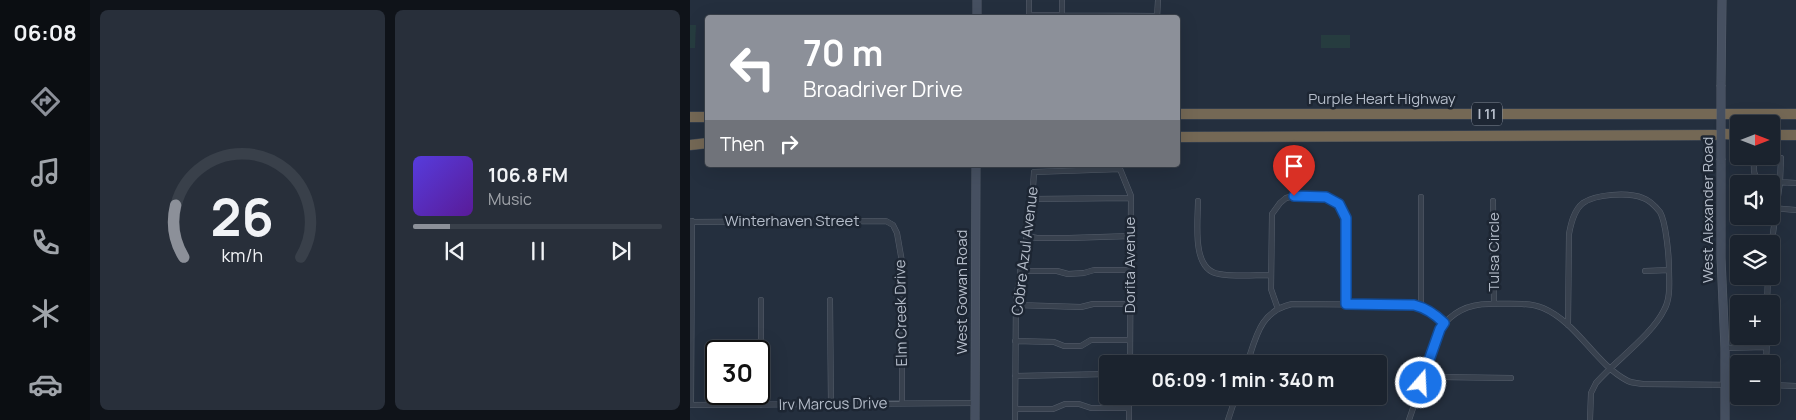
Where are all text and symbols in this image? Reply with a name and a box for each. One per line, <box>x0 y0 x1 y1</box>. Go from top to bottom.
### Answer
text: 06:08 <box>13 18 77 48</box>
text: 70 m <box>803 29 883 77</box>
icon: left <box>720 35 785 100</box>
text: Broadriver Drive <box>803 74 963 104</box>
icon: directions <box>28 84 63 119</box>
street label: Purple Heart Highway <box>1308 88 1456 109</box>
road number: I 11 <box>1472 102 1502 126</box>
north arrow <box>1730 115 1780 165</box>
map controls <box>1730 115 1780 405</box>
icon: right <box>775 130 803 158</box>
text: Then <box>720 131 765 157</box>
street label: West Alexander Road <box>1697 137 1718 283</box>
pin <box>1273 145 1315 196</box>
icon: arrive <box>1280 152 1308 180</box>
icon: music <box>28 155 63 190</box>
text: 106.8 FM <box>488 162 568 188</box>
button: sound <box>1730 175 1780 225</box>
text: 26 <box>211 181 274 252</box>
street label: Cobre Azul Avenue <box>1006 185 1043 317</box>
text: Music <box>488 188 532 210</box>
street label: Winterhaven Street <box>725 210 859 231</box>
street label: Tulsa Circle <box>1483 212 1504 292</box>
street label: Dorita Avenue <box>1119 216 1140 313</box>
icon: phone <box>28 225 63 260</box>
street label: West Gowan Road <box>951 230 972 354</box>
button: layers <box>1730 235 1780 285</box>
icon: previous <box>441 237 469 265</box>
icon: pause <box>524 237 552 265</box>
icon: next <box>607 237 635 265</box>
text: km/h <box>222 243 263 267</box>
street label: Elm Creek Drive <box>889 259 912 367</box>
button: + <box>1730 295 1780 345</box>
icon: climate <box>28 296 63 331</box>
speed limit sign: 30 <box>705 340 770 405</box>
button: − <box>1730 355 1780 405</box>
position arrow <box>1394 356 1446 408</box>
icon: car <box>28 367 63 402</box>
text: 06:09 · 1 min · 340 m <box>1152 367 1334 393</box>
street label: Irv Marcus Drive <box>778 392 888 415</box>

